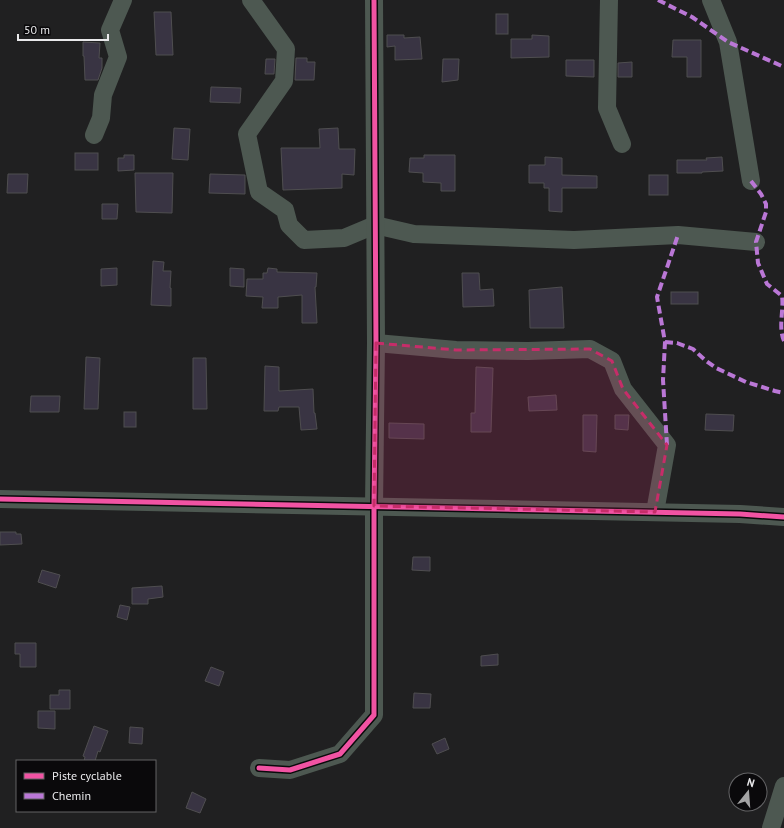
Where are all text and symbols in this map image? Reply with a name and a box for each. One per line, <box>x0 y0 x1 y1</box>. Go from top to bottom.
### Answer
scale bar <box>18 16 108 42</box>
text: 50 m <box>24 22 50 37</box>
legend <box>16 760 156 812</box>
text: Piste cyclable <box>52 768 122 783</box>
north arrow <box>728 772 768 812</box>
text: N <box>745 775 756 790</box>
text: Chemin <box>52 788 91 803</box>

